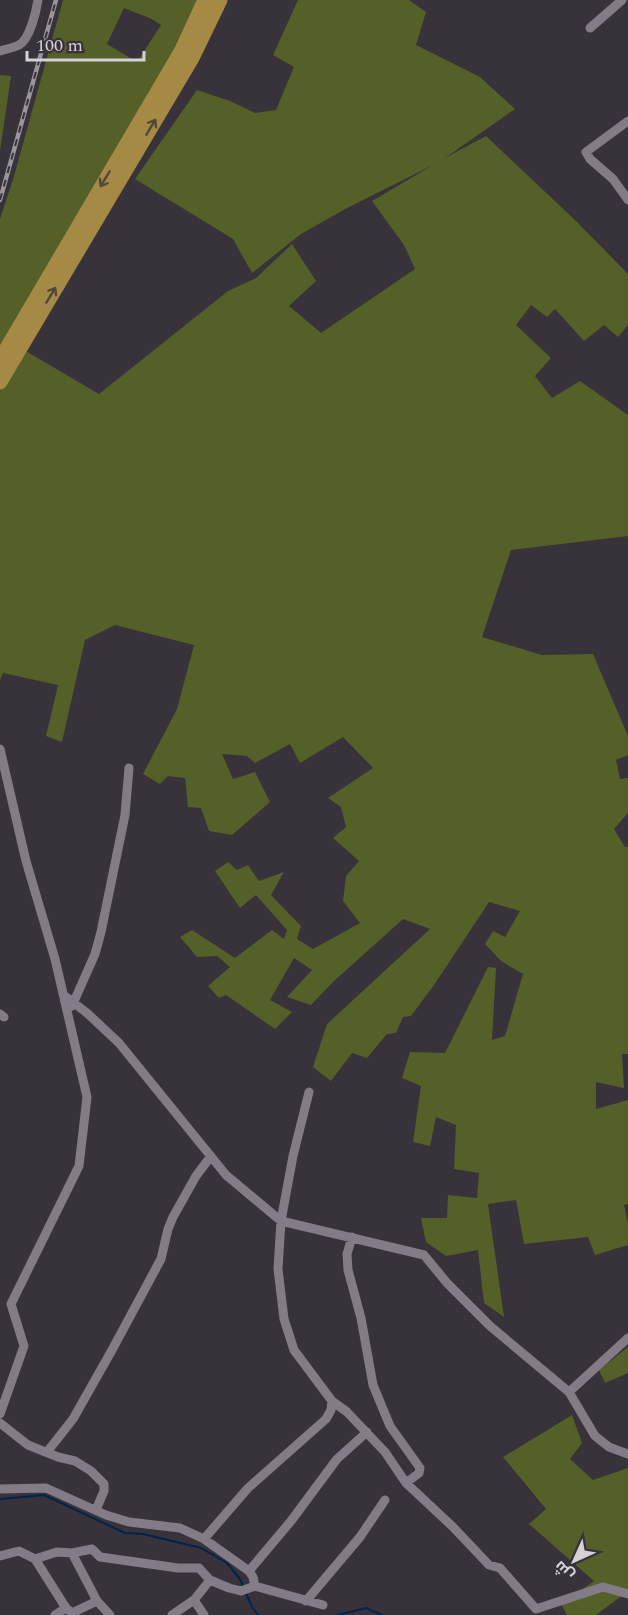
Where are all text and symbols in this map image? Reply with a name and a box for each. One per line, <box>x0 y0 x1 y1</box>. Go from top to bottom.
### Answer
scale bar <box>27 24 144 62</box>
text: 100 m <box>36 32 83 59</box>
one-way arrow <box>145 119 157 136</box>
one-way arrow <box>99 170 111 187</box>
one-way arrow <box>45 287 57 304</box>
north arrow <box>544 1531 604 1591</box>
text: ش <box>548 1555 580 1587</box>

